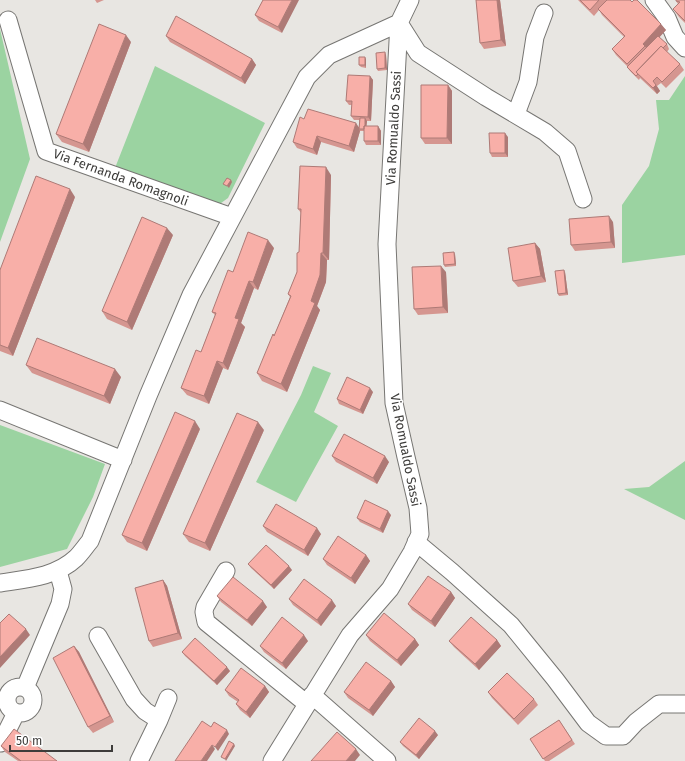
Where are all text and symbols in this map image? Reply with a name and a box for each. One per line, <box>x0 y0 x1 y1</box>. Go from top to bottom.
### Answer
street label: Via Romualdo Sassi <box>383 70 404 186</box>
street label: Via Fernanda Romagnoli <box>51 146 191 209</box>
street label: Via Romualdo Sassi <box>387 392 424 508</box>
scale bar <box>10 727 112 753</box>
text: 50 m <box>16 734 42 748</box>

